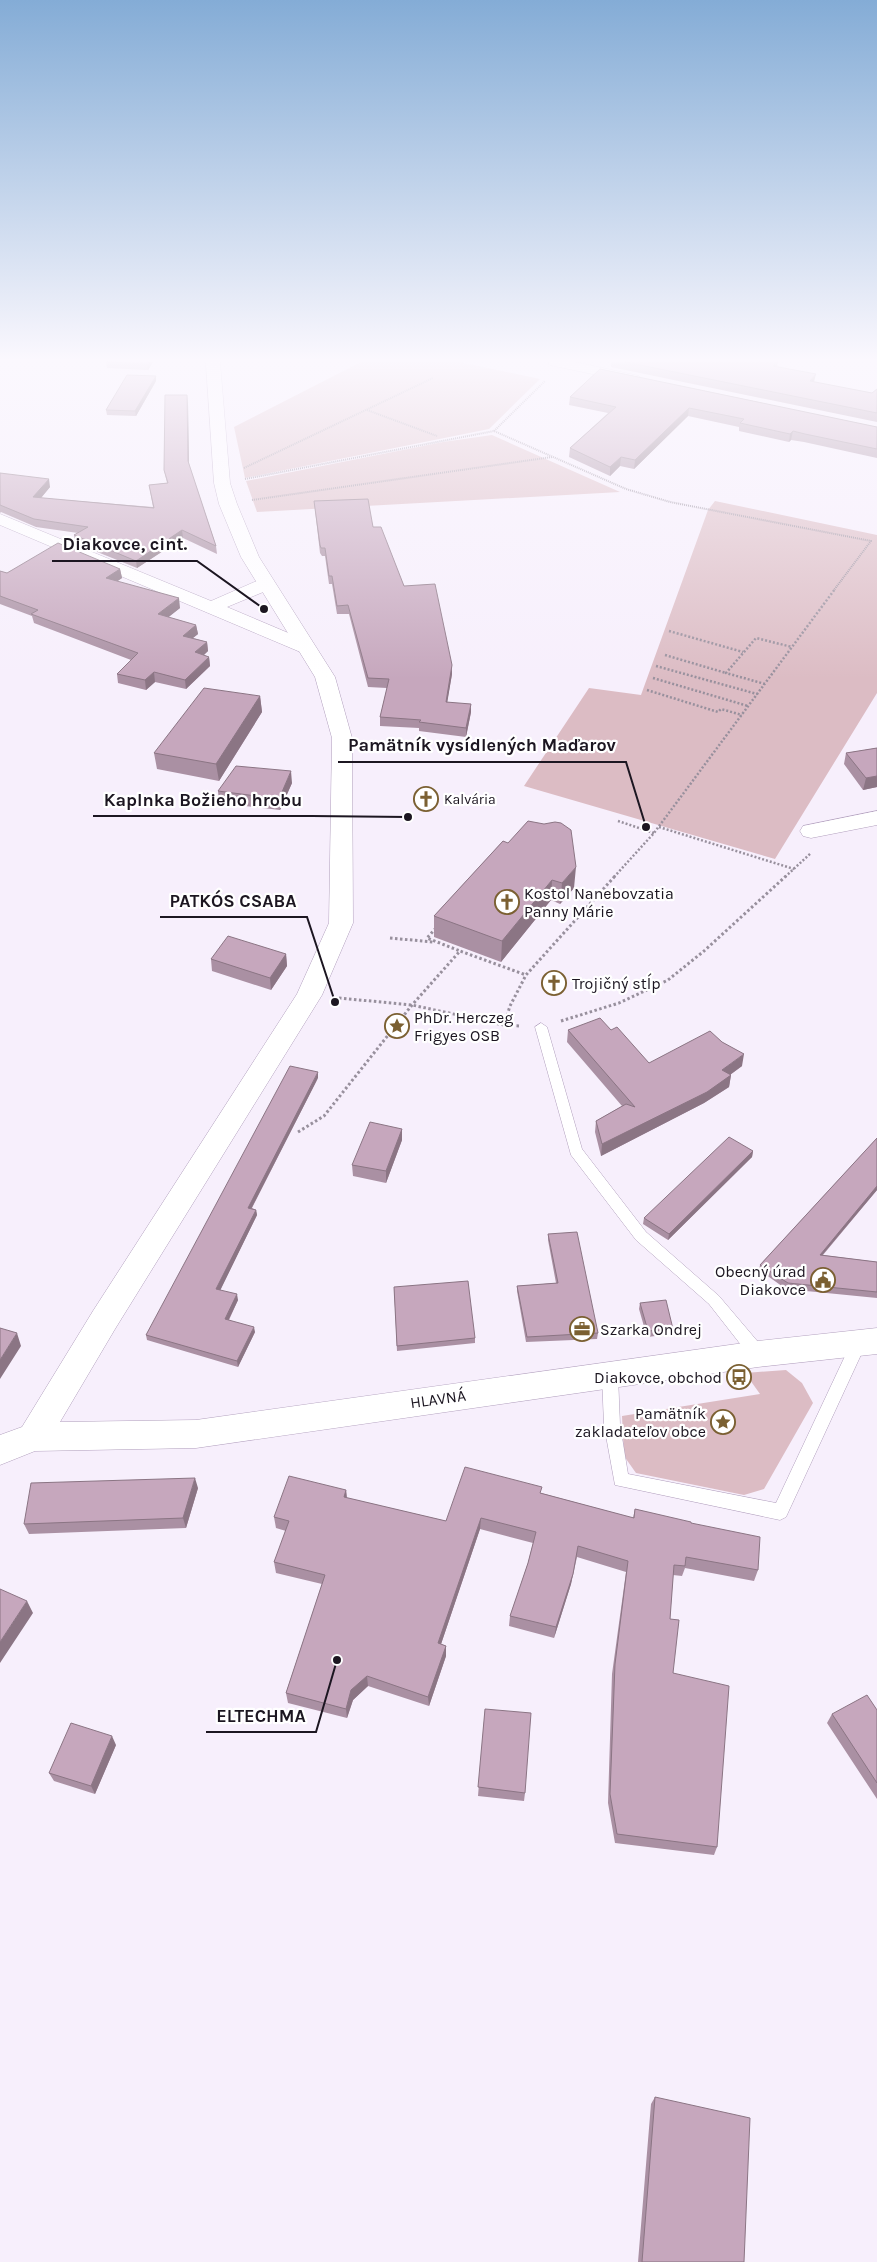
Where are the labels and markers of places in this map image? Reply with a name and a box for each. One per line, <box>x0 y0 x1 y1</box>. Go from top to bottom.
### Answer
callout: Diakovce, cint. <box>52 528 197 561</box>
callout: Pamätník vysídlených Maďarov <box>338 729 626 762</box>
callout: Kaplnka Božieho hrobu <box>93 783 312 816</box>
church icon: Kalvária <box>413 786 439 812</box>
place label: Kalvária <box>444 791 496 808</box>
callout: PATKÓS CSABA <box>160 884 307 917</box>
place label: Kostol Nanebovzatia Panny Márie <box>524 884 674 921</box>
church icon: Kostol Nanebovzatia Panny Márie <box>494 889 520 915</box>
church icon: Trojičný stĺp <box>541 970 567 996</box>
place label: Trojičný stĺp <box>572 973 661 993</box>
place label: PhDr. Herczeg Frigyes OSB <box>414 1008 513 1045</box>
place icon: PhDr. Herczeg Frigyes OSB <box>384 1013 410 1039</box>
place label: Obecný úrad Diakovce <box>715 1262 806 1299</box>
public building icon: Obecný úrad Diakovce <box>810 1267 836 1293</box>
office icon: Szarka Ondrej <box>569 1316 595 1342</box>
place label: Szarka Ondrej <box>600 1320 702 1339</box>
bus stop icon: Diakovce, obchod <box>726 1364 752 1390</box>
place label: Diakovce, obchod <box>594 1368 722 1387</box>
place label: Pamätník zakladateľov obce <box>575 1404 706 1441</box>
place icon: Pamätník zakladateľov obce <box>710 1409 736 1435</box>
callout: ELTECHMA <box>206 1699 316 1732</box>

